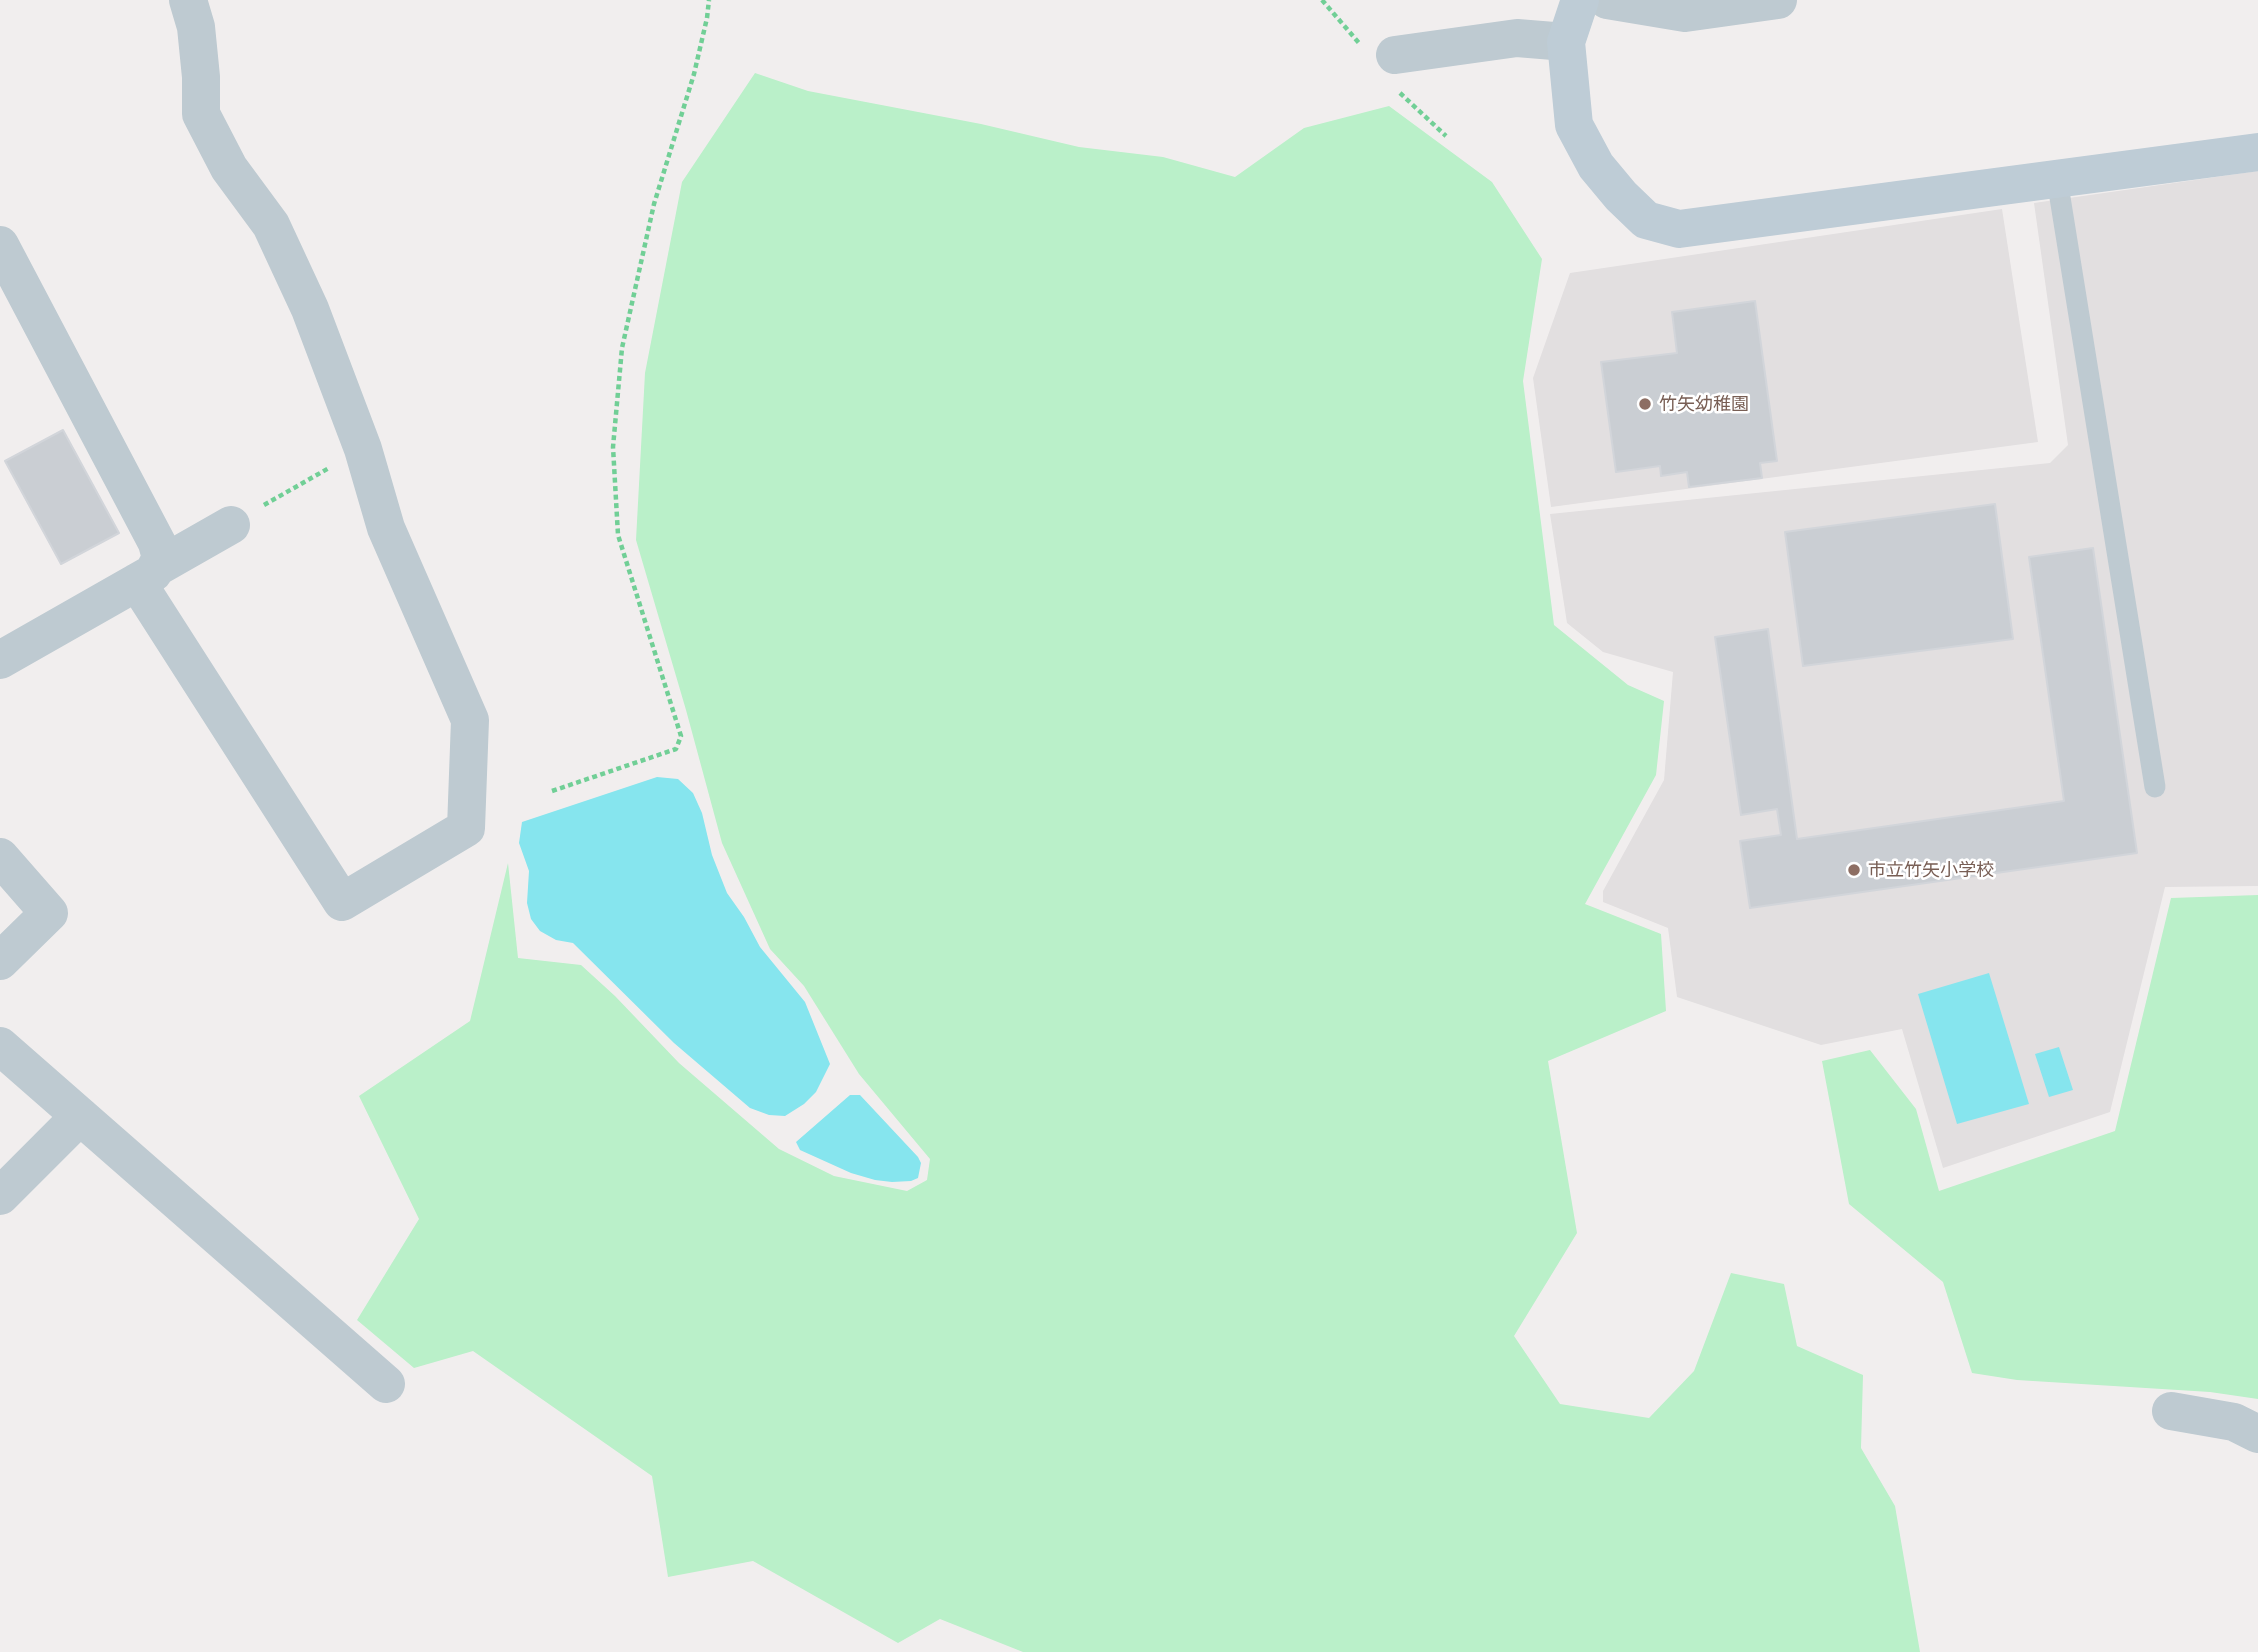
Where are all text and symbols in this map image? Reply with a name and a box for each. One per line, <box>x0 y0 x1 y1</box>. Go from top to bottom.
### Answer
place label: 竹矢幼稚園 <box>1659 393 1749 415</box>
marker: 竹矢幼稚園 <box>1637 396 1653 412</box>
place label: 市立竹矢小学校 <box>1868 859 1994 881</box>
marker: 市立竹矢小学校 <box>1846 862 1862 878</box>

